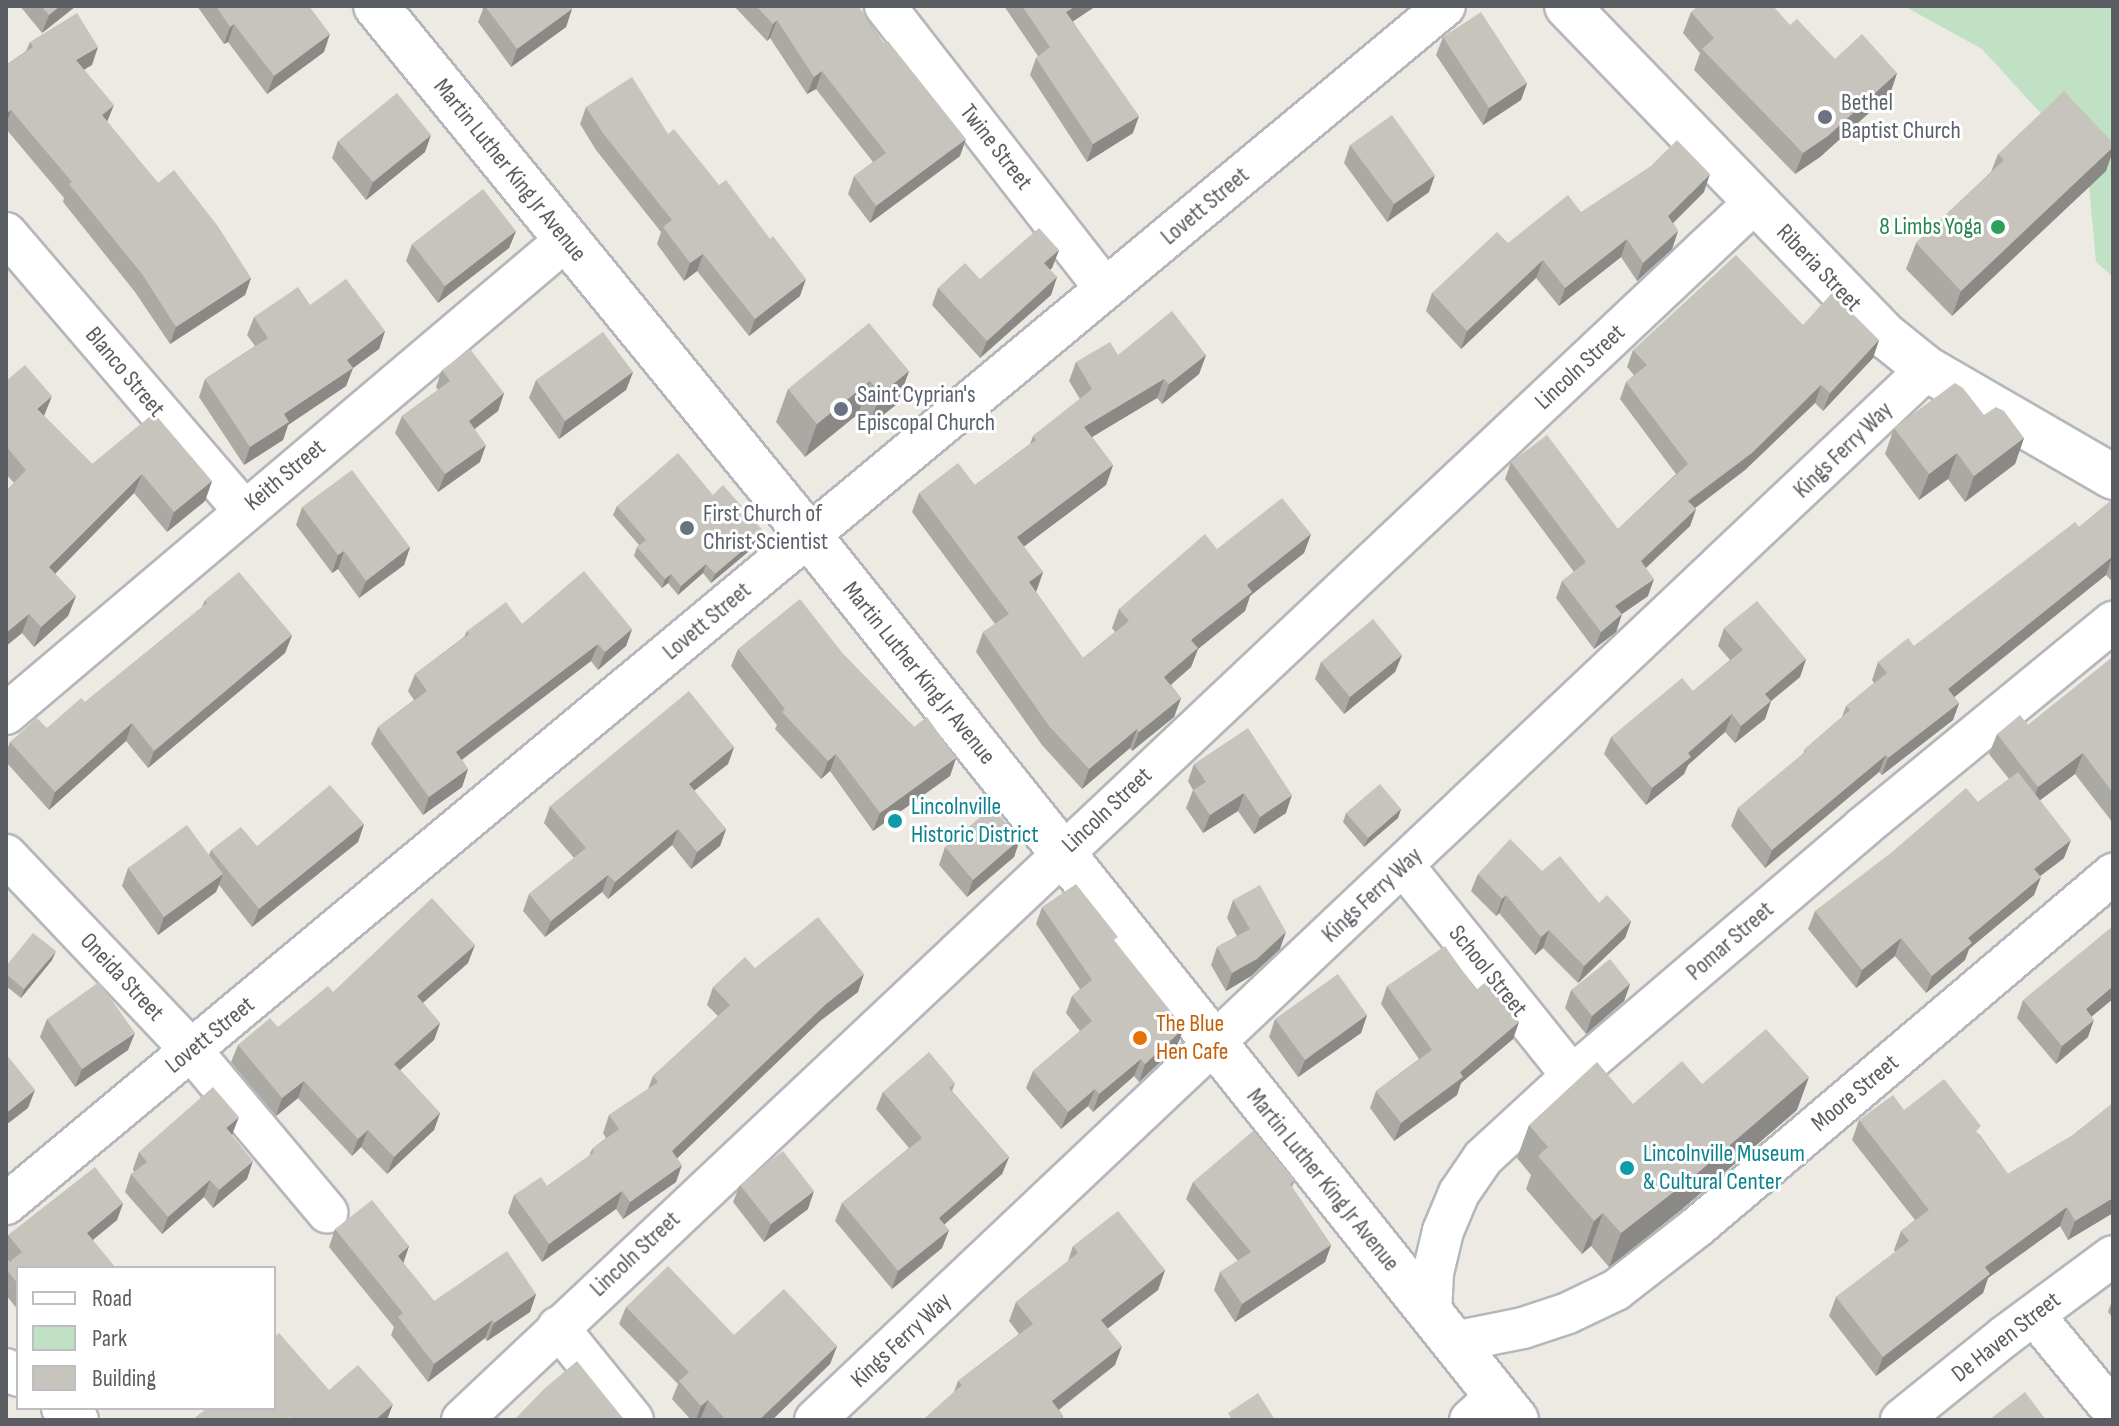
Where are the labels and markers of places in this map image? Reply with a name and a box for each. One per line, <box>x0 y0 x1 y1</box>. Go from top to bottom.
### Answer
place label: Bethel Baptist Church <box>1841 89 1961 145</box>
marker: Bethel Baptist Church <box>1816 108 1834 126</box>
place label: 8 Limbs Yoga <box>1879 213 1982 241</box>
marker: 8 Limbs Yoga <box>1989 218 2007 236</box>
place label: Saint Cyprian's Episcopal Church <box>857 381 995 437</box>
marker: Saint Cyprian's Episcopal Church <box>832 400 850 418</box>
place label: First Church of Christ Scientist <box>703 500 828 556</box>
marker: First Church of Christ Scientist <box>678 519 696 537</box>
place label: Lincolnville Historic District <box>911 793 1038 849</box>
marker: Lincolnville Historic District <box>886 812 904 830</box>
place label: The Blue Hen Cafe <box>1156 1010 1228 1066</box>
marker: The Blue Hen Cafe <box>1131 1029 1149 1047</box>
place label: Lincolnville Museum & Cultural Center <box>1643 1140 1805 1196</box>
marker: Lincolnville Museum & Cultural Center <box>1618 1159 1636 1177</box>

